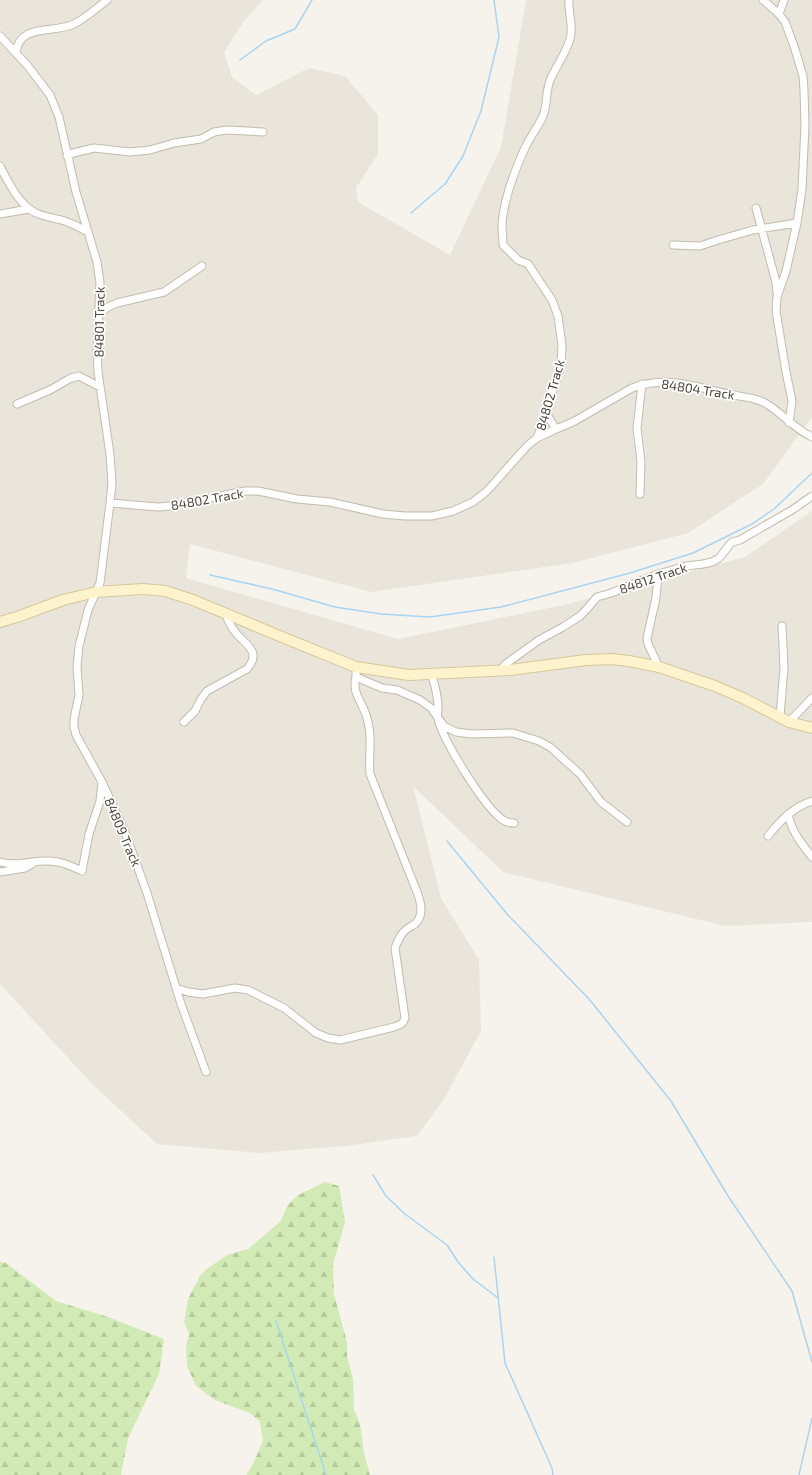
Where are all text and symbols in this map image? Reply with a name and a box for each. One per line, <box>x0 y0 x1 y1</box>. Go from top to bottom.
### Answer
street label: 84801 Track <box>90 286 108 358</box>
street label: 84802 Track <box>532 357 568 432</box>
street label: 84804 Track <box>660 375 736 403</box>
street label: 84802 Track <box>170 485 245 513</box>
street label: 84812 Track <box>617 559 689 597</box>
street label: 84809 Track <box>101 795 145 869</box>

